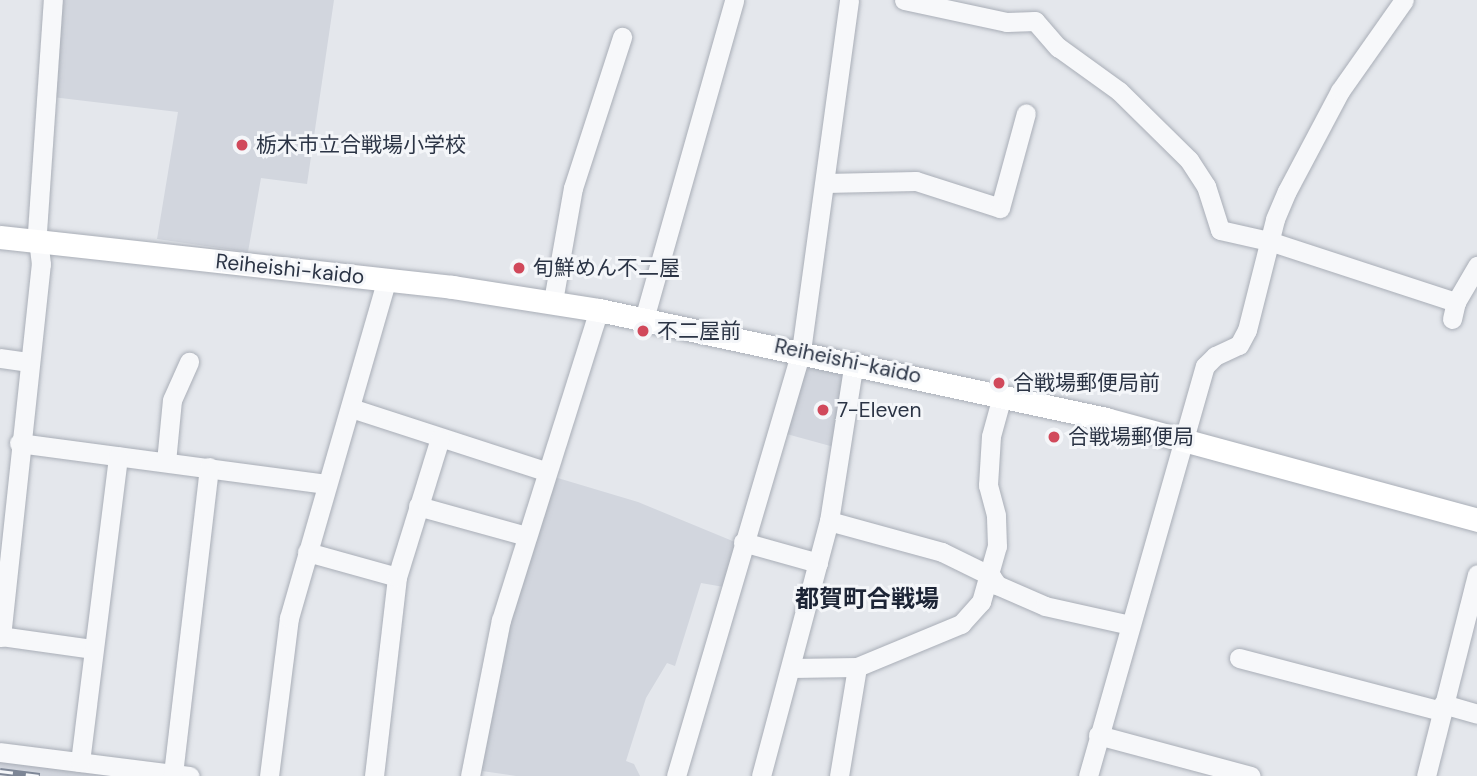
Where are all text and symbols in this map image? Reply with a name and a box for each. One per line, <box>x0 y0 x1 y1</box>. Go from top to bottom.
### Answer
place label: 栃木市立合戦場小学校 <box>256 132 466 158</box>
marker: 栃木市立合戦場小学校 <box>234 137 250 153</box>
street label: Reiheishi-kaido <box>214 249 366 289</box>
place label: 旬鮮めん不二屋 <box>533 255 680 281</box>
marker: 旬鮮めん不二屋 <box>511 260 527 276</box>
place label: 不二屋前 <box>657 318 741 344</box>
marker: 不二屋前 <box>635 323 651 339</box>
street label: Reiheishi-kaido <box>772 333 924 389</box>
place label: 合戦場郵便局前 <box>1013 370 1160 396</box>
marker: 合戦場郵便局前 <box>991 375 1007 391</box>
place label: 7-Eleven <box>837 397 921 423</box>
marker: 7-Eleven <box>815 402 831 418</box>
place label: 合戦場郵便局 <box>1068 424 1194 450</box>
marker: 合戦場郵便局 <box>1046 429 1062 445</box>
district label: 都賀町合戦場 <box>795 585 939 613</box>

